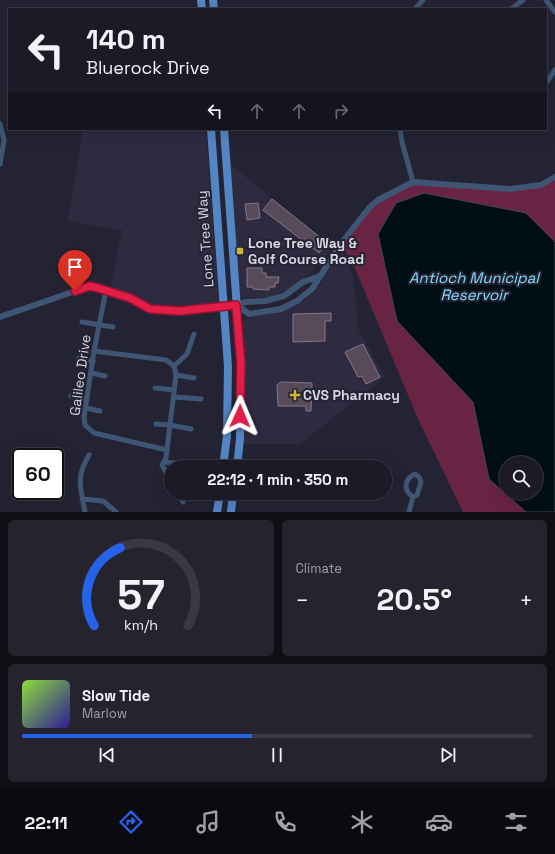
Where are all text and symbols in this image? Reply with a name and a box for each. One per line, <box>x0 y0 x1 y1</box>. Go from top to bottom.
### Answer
text: 140 m <box>86 21 166 57</box>
icon: left <box>20 24 72 76</box>
text: Bluerock Drive <box>86 56 210 79</box>
icon: left <box>204 100 226 122</box>
icon: ahead <box>246 100 268 122</box>
icon: ahead <box>288 100 310 122</box>
icon: right <box>330 100 352 122</box>
street label: Lone Tree Way <box>193 190 217 288</box>
place label: Lone Tree Way & Golf Course Road <box>248 234 364 268</box>
marker: Lone Tree Way & Golf Course Road <box>235 246 245 256</box>
pin <box>58 250 92 291</box>
icon: arrive <box>64 256 86 278</box>
water label: Antioch Municipal Reservoir <box>409 268 541 304</box>
street label: Galileo Drive <box>65 333 95 417</box>
place label: CVS Pharmacy <box>303 386 400 404</box>
marker: CVS Pharmacy <box>290 390 300 400</box>
position arrow <box>219 395 261 437</box>
speed limit sign: 60 <box>12 448 64 500</box>
map controls <box>499 456 543 500</box>
button: search <box>499 456 543 500</box>
text: 22:12 · 1 min · 350 m <box>208 470 348 489</box>
text: Climate <box>296 560 342 577</box>
text: 57 <box>117 568 165 621</box>
text: 20.5° <box>376 580 452 619</box>
text: − <box>296 586 309 614</box>
text: + <box>519 586 533 614</box>
text: km/h <box>124 616 158 634</box>
text: Slow Tide <box>82 686 150 705</box>
text: Marlow <box>82 705 127 722</box>
icon: previous <box>96 744 118 766</box>
icon: pause <box>266 744 288 766</box>
icon: next <box>437 744 459 766</box>
icon: directions <box>117 808 145 836</box>
icon: music <box>194 808 222 836</box>
icon: phone <box>271 808 299 836</box>
icon: climate <box>348 808 376 836</box>
icon: car <box>425 808 453 836</box>
icon: filters <box>502 808 530 836</box>
text: 22:11 <box>25 811 68 834</box>

